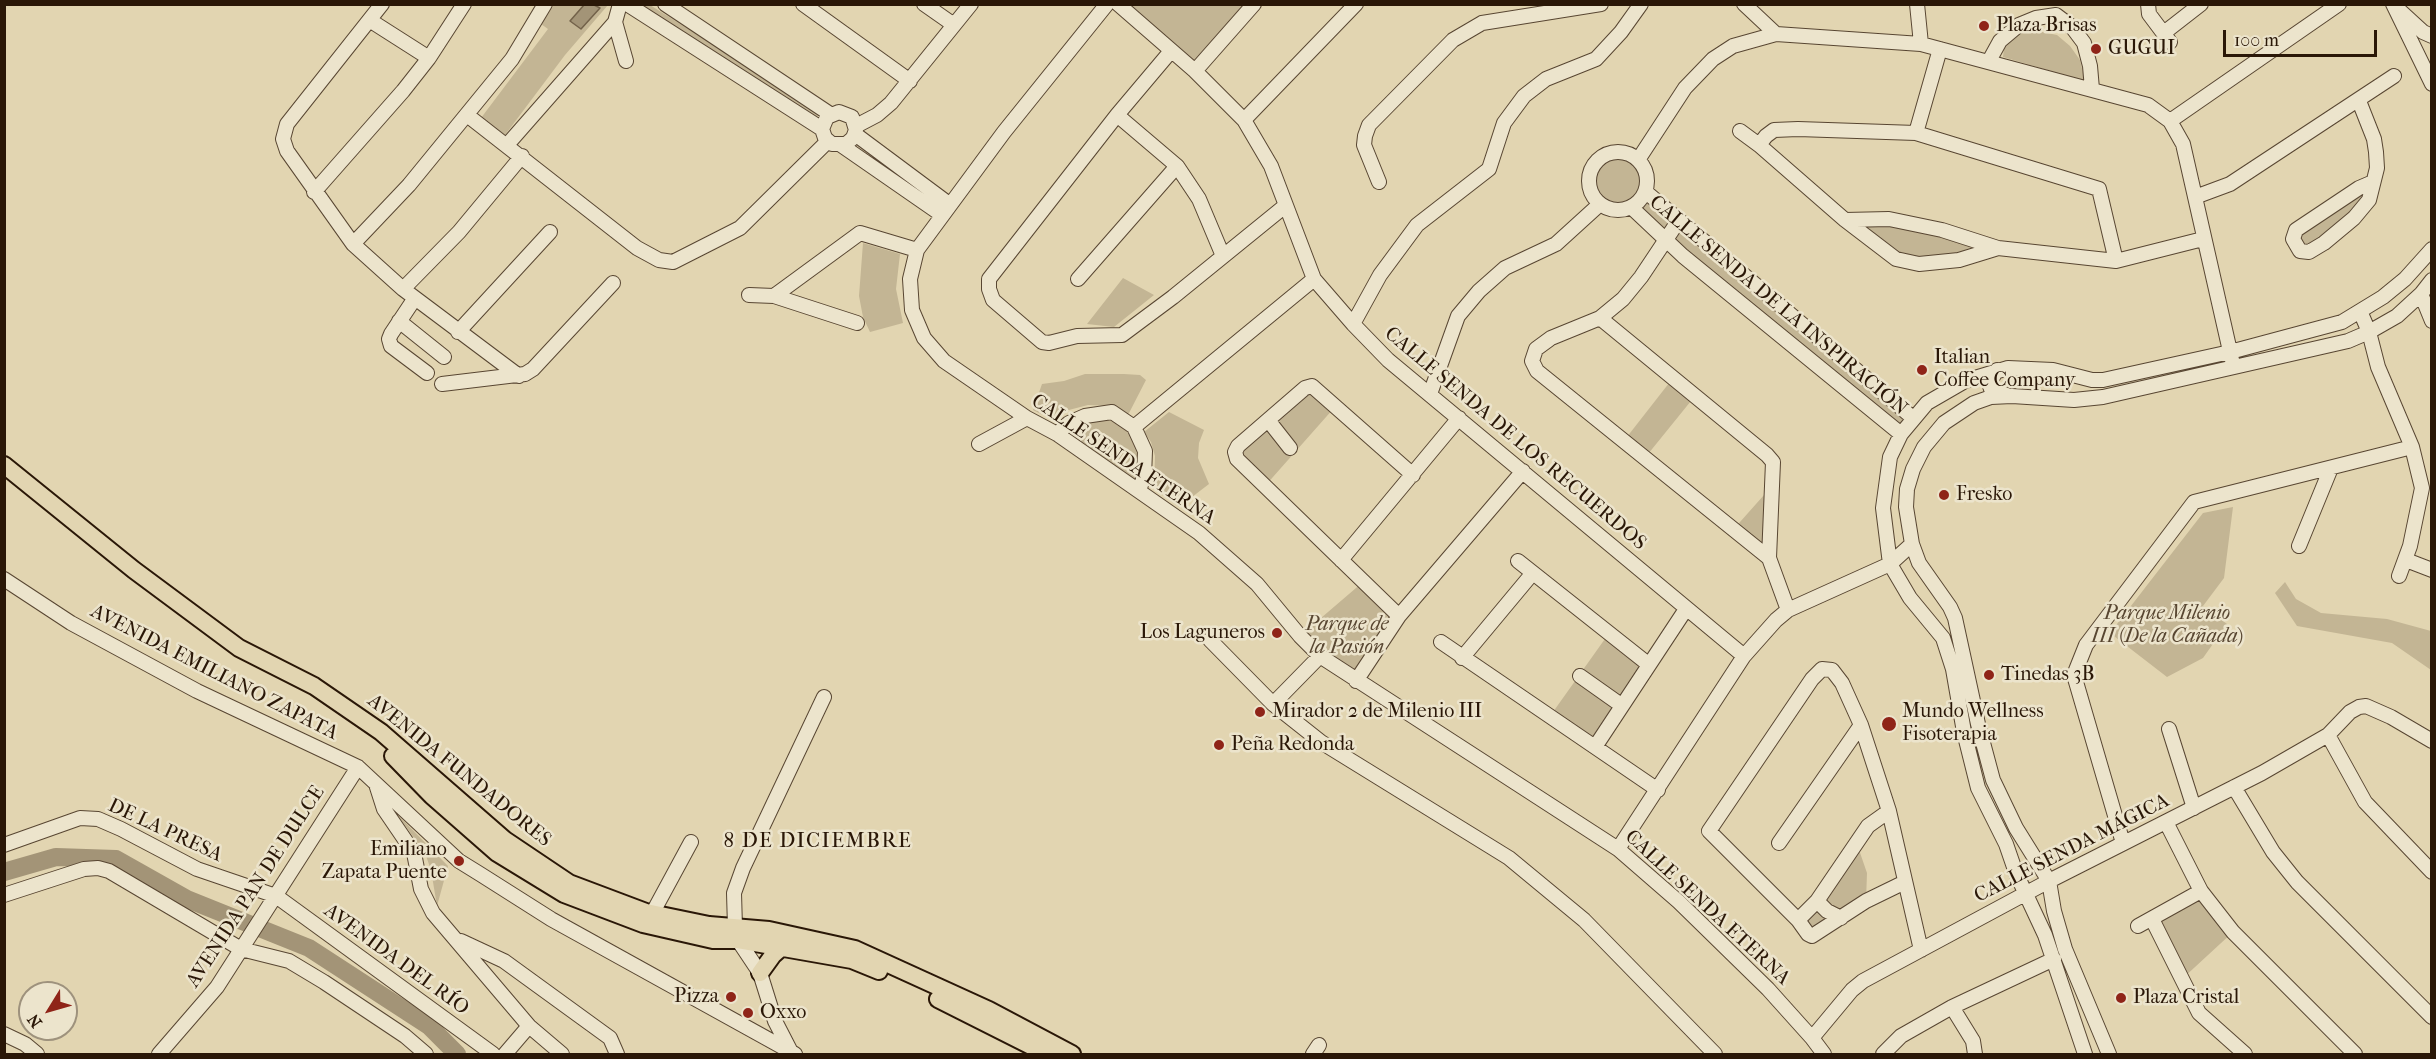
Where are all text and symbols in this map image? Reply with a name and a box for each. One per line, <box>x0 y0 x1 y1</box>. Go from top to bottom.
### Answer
place label: Plaza Brisas <box>1996 14 2097 38</box>
scale bar <box>2226 18 2380 56</box>
marker: Plaza Brisas <box>1977 19 1991 33</box>
text: 100 m <box>2234 30 2279 51</box>
place label: GUGUI <box>2108 37 2175 61</box>
marker: GUGUI <box>2089 42 2103 56</box>
street label: CALLE SENDA DE LA INSPIRACIÓN <box>1644 191 1912 421</box>
street label: CALLE SENDA DE LOS RECUERDOS <box>1379 322 1651 556</box>
place label: Italian Coffee Company <box>1934 346 2075 393</box>
marker: Italian Coffee Company <box>1915 363 1929 377</box>
street label: CALLE SENDA ETERNA <box>1026 389 1220 531</box>
place label: Fresko <box>1956 483 2013 507</box>
marker: Fresko <box>1937 488 1951 502</box>
street label: AVENIDA EMILIANO ZAPATA <box>86 600 342 746</box>
park label: Parque Milenio III (De la Cañada) <box>2091 602 2243 649</box>
park label: Parque de la Pasión <box>1305 613 1389 660</box>
place label: Los Laguneros <box>1140 621 1265 645</box>
marker: Los Laguneros <box>1270 626 1284 640</box>
place label: Tinedas 3B <box>2001 663 2094 687</box>
marker: Tinedas 3B <box>1982 668 1996 682</box>
street label: AVENIDA FUNDADORES <box>362 690 556 852</box>
place label: Mirador 2 de Milenio III <box>1272 700 1482 724</box>
place label: Mundo Wellness Fisoterapia <box>1902 700 2044 747</box>
marker: Mirador 2 de Milenio III <box>1253 705 1267 719</box>
marker: Mundo Wellness Fisoterapia <box>1880 715 1898 733</box>
place label: Peña Redonda <box>1231 733 1354 757</box>
marker: Peña Redonda <box>1212 738 1226 752</box>
street label: AVENIDA PAN DE DULCE <box>182 782 330 992</box>
street label: CALLE SENDA MÁGICA <box>1970 789 2174 909</box>
street label: DE LA PRESA <box>104 794 226 868</box>
street label: CALLE SENDA ETERNA <box>1619 825 1795 991</box>
district label: 8 DE DICIEMBRE <box>724 829 912 855</box>
place label: Emiliano Zapata Puente <box>322 838 447 885</box>
marker: Emiliano Zapata Puente <box>452 854 466 868</box>
street label: AVENIDA DEL RÍO <box>319 899 473 1021</box>
north arrow <box>18 981 78 1041</box>
place label: Pizza <box>674 985 719 1009</box>
place label: Plaza Cristal <box>2133 986 2239 1010</box>
marker: Pizza <box>724 990 738 1004</box>
marker: Plaza Cristal <box>2114 991 2128 1005</box>
place label: Oxxo <box>760 1001 807 1025</box>
marker: Oxxo <box>741 1006 755 1020</box>
text: N <box>24 1010 46 1032</box>

